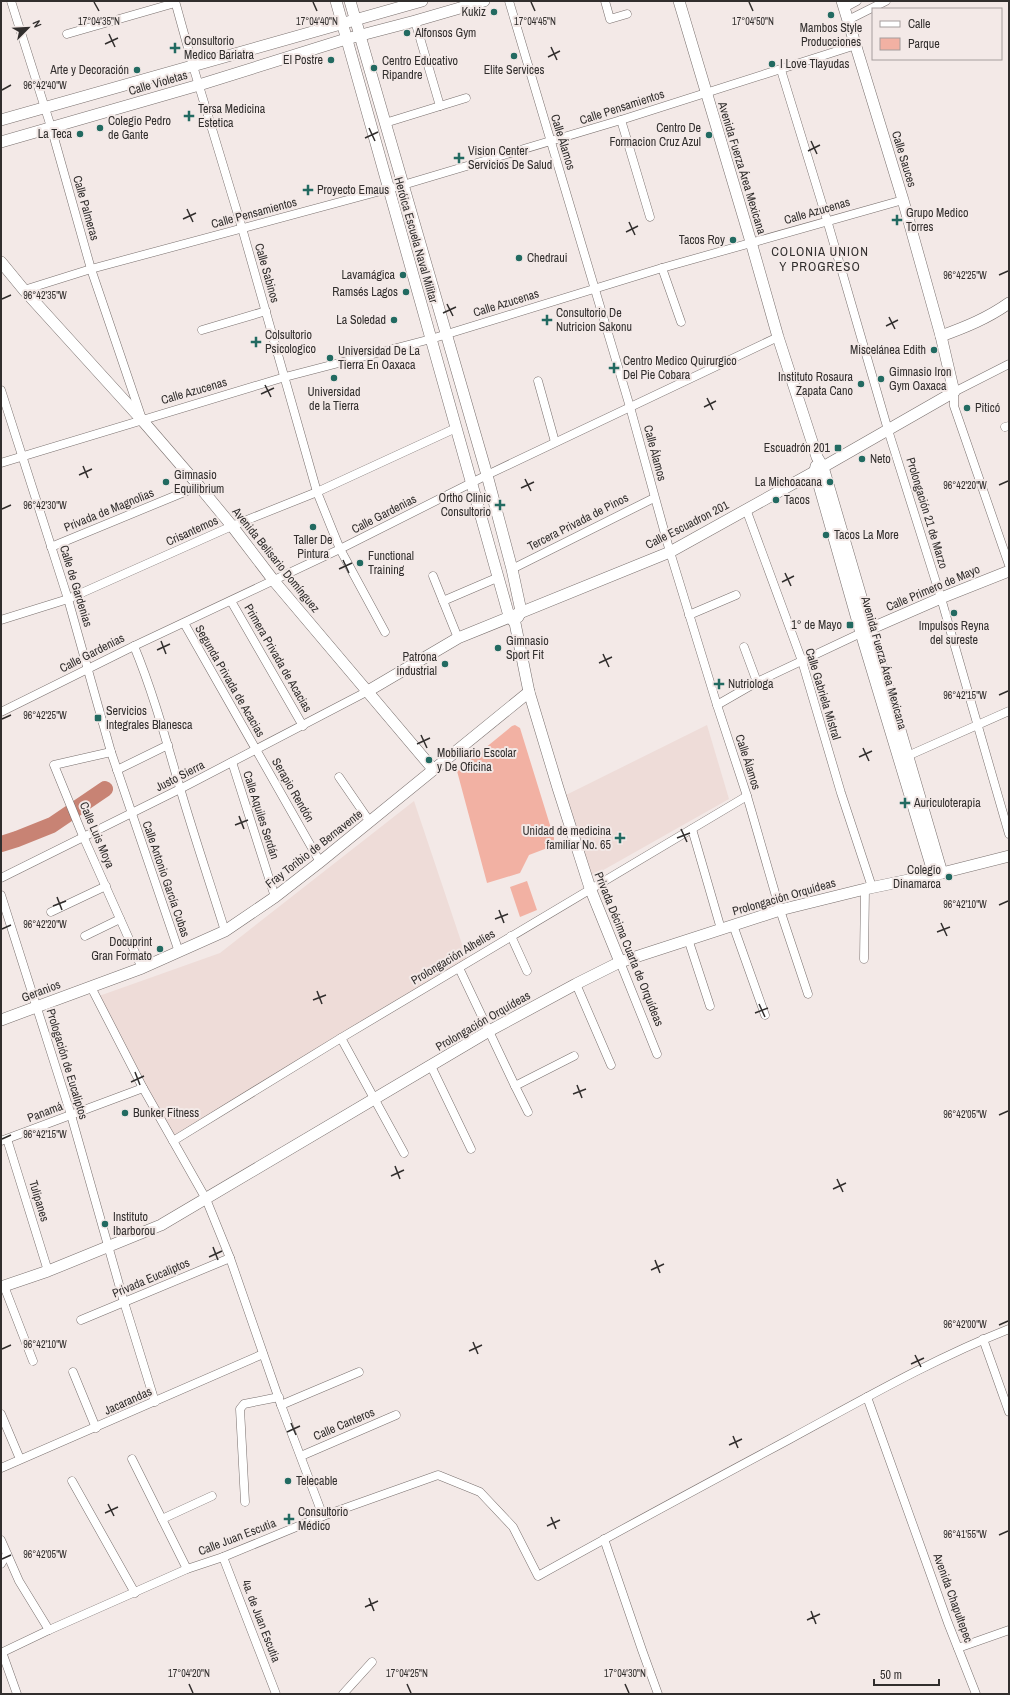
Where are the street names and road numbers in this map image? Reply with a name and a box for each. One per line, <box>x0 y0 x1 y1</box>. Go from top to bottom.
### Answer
street label: Calle Violetas <box>127 67 189 99</box>
street label: Calle Pensamientos <box>578 86 666 128</box>
street label: Avenida Fuerza Área Mexicana <box>714 99 770 237</box>
street label: Calle Álamos <box>547 112 579 172</box>
street label: Calle Sauces <box>888 129 920 189</box>
street label: Calle Palmeras <box>69 174 103 242</box>
street label: Heróica Escuela Naval Militar <box>390 175 442 305</box>
street label: Calle Pensamientos <box>209 194 299 232</box>
street label: Calle Azucenas <box>782 194 852 228</box>
street label: Calle Sabinos <box>251 241 283 305</box>
street label: Calle Azucenas <box>471 285 541 321</box>
street label: Calle Azucenas <box>159 374 229 408</box>
street label: Calle Álamos <box>640 423 670 483</box>
street label: Prolongación 21 de Marzo <box>902 455 952 571</box>
street label: Privada de Magnolias <box>62 485 156 535</box>
street label: Tercera Privada de Pinos <box>525 490 631 554</box>
street label: Calle Gardenias <box>349 491 419 537</box>
street label: Calle Escuadron 201 <box>643 497 732 553</box>
street label: Avenida Belisario Domínguez <box>228 503 323 616</box>
street label: Crisantemos <box>163 512 221 550</box>
street label: Calle de Gardenias <box>56 543 96 629</box>
street label: Calle Primero de Mayo <box>884 561 982 615</box>
street label: Avenida Fuerza Área Mexicana <box>857 594 911 732</box>
street label: Primera Privada de Acacias <box>240 601 316 715</box>
street label: Segunda Privada de Acacias <box>191 622 269 740</box>
street label: Calle Gardenias <box>57 630 127 676</box>
street label: Calle Gabriela Mistral <box>801 646 845 742</box>
street label: Calle Álamos <box>732 732 765 792</box>
street label: Serapio Rendón <box>268 755 318 825</box>
street label: Justo Sierra <box>153 757 208 795</box>
street label: Calle Aquiles Serdán <box>239 769 283 861</box>
street label: Calle Luis Moya <box>76 799 118 871</box>
street label: Fray Toribio de Bernavente <box>262 806 366 892</box>
street label: Calle Antonio García Cubas <box>139 819 193 939</box>
street label: Privada Décima Cuarta de Orquídeas <box>591 869 667 1029</box>
street label: Prolongación Orquídeas <box>731 875 838 919</box>
street label: Prolongación Alhelíes <box>408 926 498 988</box>
street label: Geranios <box>19 976 63 1006</box>
street label: Prolongación Orquídeas <box>433 987 533 1055</box>
street label: Prologación de Eucaliptos <box>43 1007 91 1121</box>
street label: Panamá <box>25 1098 65 1126</box>
street label: Tulipanes <box>25 1178 53 1224</box>
street label: Privada Eucaliptos <box>110 1254 192 1302</box>
street label: Jacarandas <box>102 1383 155 1419</box>
street label: Calle Canteros <box>311 1404 377 1444</box>
street label: Calle Juan Escutia <box>196 1515 279 1559</box>
street label: Avenida Chapultepec <box>929 1550 977 1645</box>
street label: 4a. de Juan Escutia <box>238 1578 284 1665</box>

